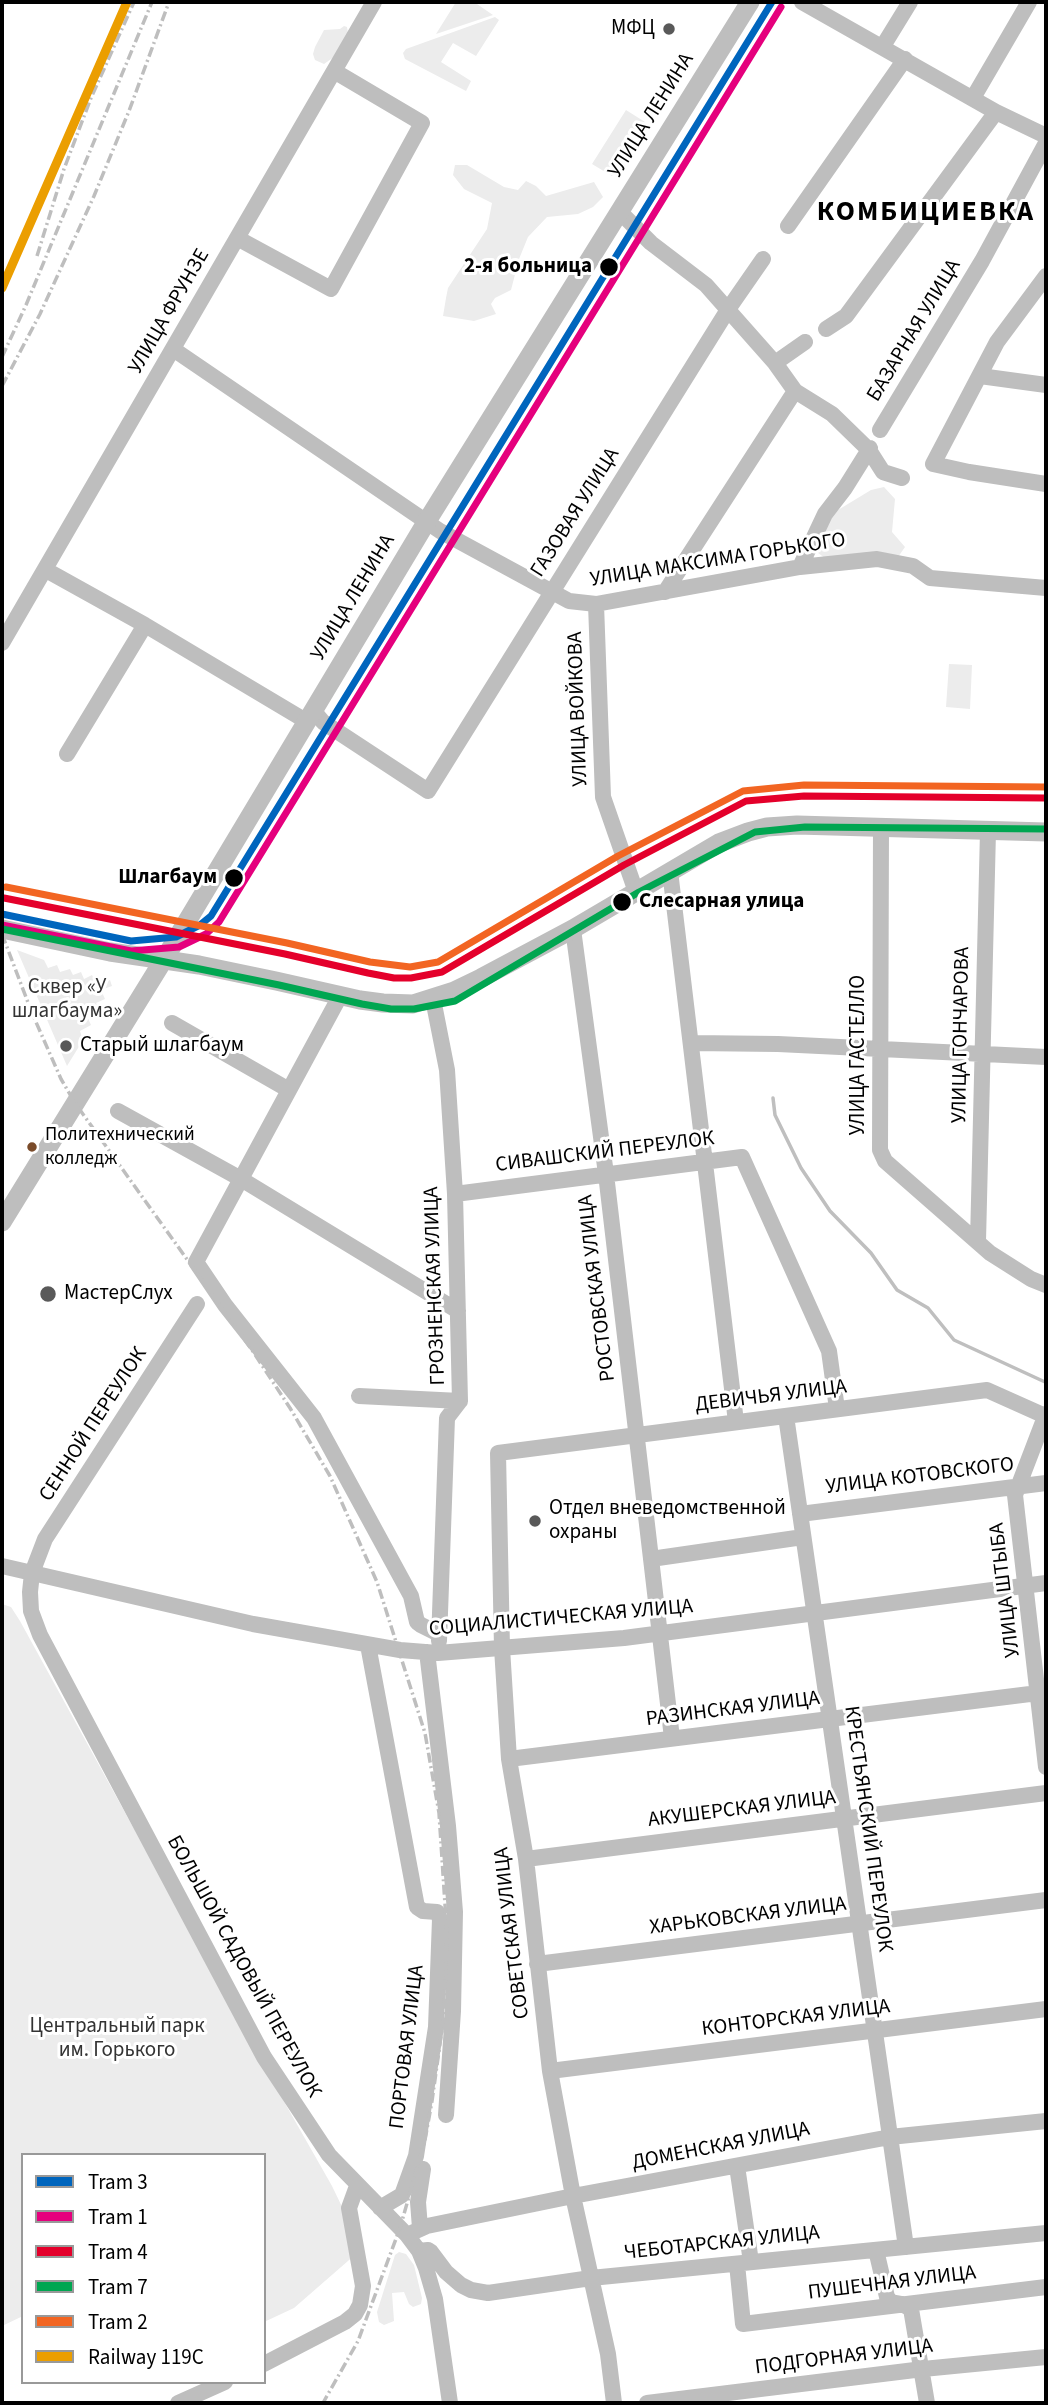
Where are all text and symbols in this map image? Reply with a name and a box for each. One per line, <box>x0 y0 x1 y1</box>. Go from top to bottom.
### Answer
place label: МФЦ <box>611 16 655 42</box>
marker: МФЦ <box>661 21 677 37</box>
street label: УЛИЦА ЛЕНИНА <box>604 49 700 183</box>
district label: КОМБИЦИЕВКА <box>818 197 1034 231</box>
street label: УЛИЦА ФРУНЗЕ <box>124 245 216 379</box>
place label: 2-я больница <box>464 254 592 280</box>
street label: БАЗАРНАЯ УЛИЦА <box>863 255 967 407</box>
marker: 2-я больница <box>598 256 620 278</box>
street label: ГАЗОВАЯ УЛИЦА <box>526 444 626 582</box>
street label: УЛИЦА МАКСИМА ГОРЬКОГО <box>589 528 847 594</box>
street label: УЛИЦА ЛЕНИНА <box>306 530 402 666</box>
street label: УЛИЦА ВОЙКОВА <box>564 631 594 787</box>
place label: Шлагбаум <box>118 865 217 891</box>
marker: Шлагбаум <box>223 867 245 889</box>
place label: Слесарная улица <box>639 889 804 915</box>
marker: Слесарная улица <box>611 891 633 913</box>
street label: УЛИЦА ГОНЧАРОВА <box>948 947 976 1123</box>
park label: Сквер «У шлагбаума» <box>12 975 122 1025</box>
street label: УЛИЦА ГАСТЕЛЛО <box>846 975 872 1135</box>
place label: Старый шлагбаум <box>80 1033 244 1059</box>
marker: Старый шлагбаум <box>58 1038 74 1054</box>
place label: Политехнический колледж <box>45 1125 195 1169</box>
street label: СИВАШСКИЙ ПЕРЕУЛОК <box>494 1127 716 1179</box>
marker: Политехнический колледж <box>25 1140 39 1154</box>
street label: ГРОЗНЕНСКАЯ УЛИЦА <box>420 1186 452 1386</box>
street label: РОСТОВСКАЯ УЛИЦА <box>574 1193 622 1383</box>
place label: МастерСлух <box>64 1281 173 1307</box>
marker: МастерСлух <box>38 1284 58 1304</box>
street label: СЕННОЙ ПЕРЕУЛОК <box>35 1343 153 1507</box>
street label: ДЕВИЧЬЯ УЛИЦА <box>694 1375 848 1419</box>
street label: УЛИЦА КОТОВСКОГО <box>824 1453 1016 1501</box>
place label: Отдел вневедомственной охраны <box>549 1496 786 1546</box>
marker: Отдел вневедомственной охраны <box>527 1513 543 1529</box>
street label: УЛИЦА ШТЫБА <box>985 1521 1027 1659</box>
street label: СОЦИАЛИСТИЧЕСКАЯ УЛИЦА <box>428 1595 694 1643</box>
street label: РАЗИНСКАЯ УЛИЦА <box>645 1687 821 1733</box>
street label: КРЕСТЬЯНСКИЙ ПЕРЕУЛОК <box>837 1704 897 1954</box>
street label: АКУШЕРСКАЯ УЛИЦА <box>647 1786 837 1834</box>
street label: БОЛЬШОЙ САДОВЫЙ ПЕРЕУЛОК <box>160 1832 326 2102</box>
street label: СОВЕТСКАЯ УЛИЦА <box>490 1846 536 2020</box>
street label: ХАРЬКОВСКАЯ УЛИЦА <box>648 1892 848 1942</box>
street label: ПОРТОВАЯ УЛИЦА <box>385 1963 431 2131</box>
street label: КОНТОРСКАЯ УЛИЦА <box>700 1995 892 2043</box>
park label: Центральный парк им. Горького <box>29 2014 205 2064</box>
street label: ДОМЕНСКАЯ УЛИЦА <box>630 2117 812 2177</box>
legend <box>21 2153 266 2384</box>
text: Tram 3 <box>88 2167 148 2197</box>
text: Tram 1 <box>88 2202 148 2232</box>
street label: ЧЕБОТАРСКАЯ УЛИЦА <box>623 2221 821 2267</box>
text: Tram 4 <box>88 2237 148 2267</box>
street label: ПУШЕЧНАЯ УЛИЦА <box>807 2261 977 2307</box>
text: Tram 7 <box>88 2272 148 2302</box>
text: Tram 2 <box>88 2307 148 2337</box>
street label: ПОДГОРНАЯ УЛИЦА <box>754 2335 934 2381</box>
text: Railway 119С <box>88 2342 204 2372</box>

